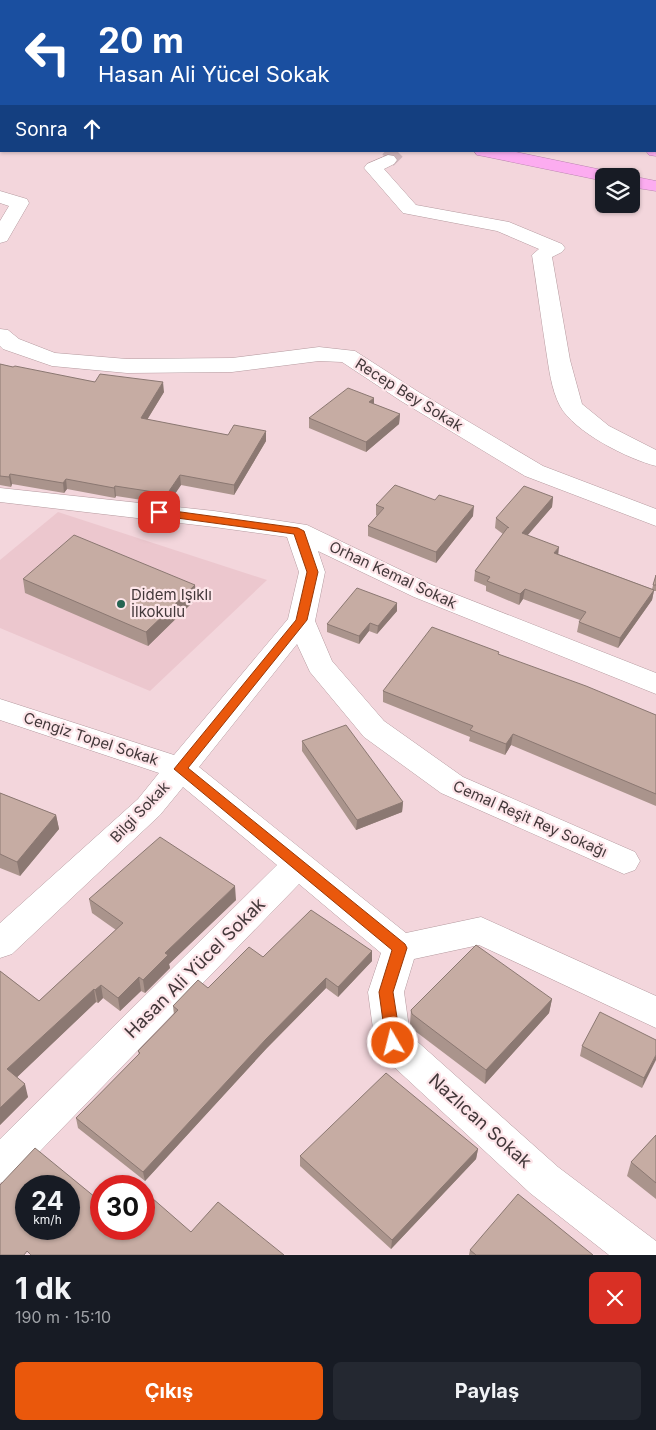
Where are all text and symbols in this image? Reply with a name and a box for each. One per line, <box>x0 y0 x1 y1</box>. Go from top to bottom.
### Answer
text: 20 m <box>98 19 184 61</box>
icon: left <box>15 20 80 85</box>
text: Hasan Ali Yücel Sokak <box>98 61 330 87</box>
icon: ahead <box>78 115 106 143</box>
text: Sonra <box>15 118 68 141</box>
map controls <box>595 168 640 213</box>
button: layers <box>595 168 640 213</box>
street label: Recep Bey Sokak <box>352 354 467 436</box>
pin <box>138 491 180 533</box>
icon: arrive <box>145 498 173 526</box>
street label: Orhan Kemal Sokak <box>326 537 461 613</box>
place label: Didem Işıklı İlkokulu <box>131 585 212 621</box>
marker: Didem Işıklı İlkokulu <box>115 598 127 610</box>
street label: Cengiz Topel Sokak <box>21 708 162 770</box>
street label: Cemal Reşit Rey Sokağı <box>450 776 610 861</box>
street label: Bilgi Sokak <box>106 777 174 846</box>
street label: Hasan Ali Yücel Sokak <box>120 893 269 1042</box>
position arrow <box>366 1016 418 1068</box>
street label: Nazlıcan Sokak <box>425 1069 536 1172</box>
speed limit sign: 30 <box>90 1175 155 1240</box>
text: 24 <box>31 1186 64 1216</box>
text: km/h <box>33 1212 62 1227</box>
text: 1 dk <box>15 1270 71 1306</box>
button: close <box>589 1272 641 1324</box>
text: 190 m · 15:10 <box>15 1307 111 1327</box>
button: Çıkış <box>15 1362 323 1420</box>
button: Paylaş <box>333 1362 641 1420</box>

